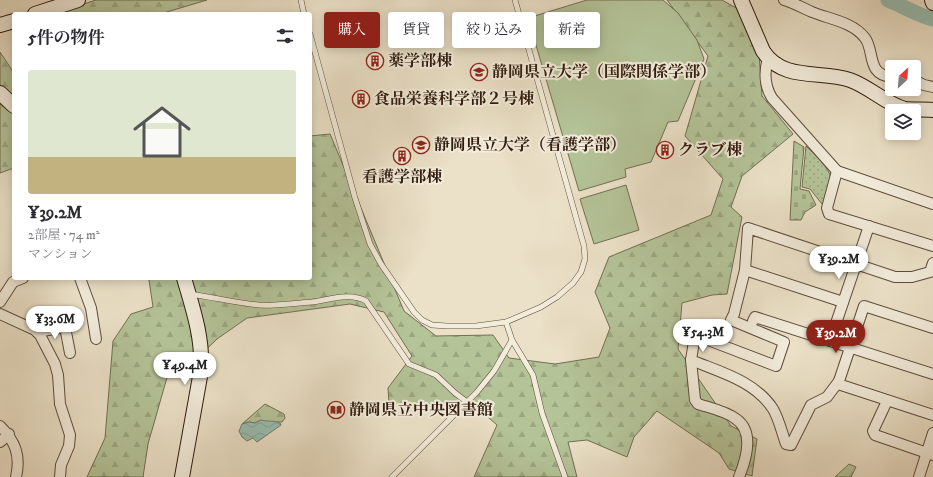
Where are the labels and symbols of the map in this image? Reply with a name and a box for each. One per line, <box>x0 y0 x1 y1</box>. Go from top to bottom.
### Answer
building icon: 薬学部棟 <box>365 51 385 71</box>
place label: 薬学部棟 <box>388 51 452 71</box>
north arrow <box>885 60 921 96</box>
school or university icon: 静岡県立大学（国際関係学部） <box>469 62 489 82</box>
place label: 静岡県立大学（国際関係学部） <box>492 62 716 82</box>
building icon: 食品栄養科学部２号棟 <box>351 89 371 109</box>
place label: 食品栄養科学部２号棟 <box>374 89 534 109</box>
school or university icon: 静岡県立大学（看護学部） <box>411 135 431 155</box>
place label: 静岡県立大学（看護学部） <box>434 135 626 155</box>
building icon: クラブ棟 <box>655 140 675 160</box>
place label: クラブ棟 <box>678 140 742 160</box>
building icon: 看護学部棟 <box>392 146 412 166</box>
place label: 看護学部棟 <box>362 167 442 187</box>
pin: ¥39.2M <box>806 246 872 280</box>
pin: ¥33.6M <box>22 306 88 340</box>
pin: ¥54.3M <box>670 319 736 353</box>
pin: ¥39.2M <box>803 320 869 354</box>
pin: ¥49.4M <box>152 352 218 386</box>
library icon: 静岡県立中央図書館 <box>326 400 346 420</box>
place label: 静岡県立中央図書館 <box>349 400 493 420</box>

